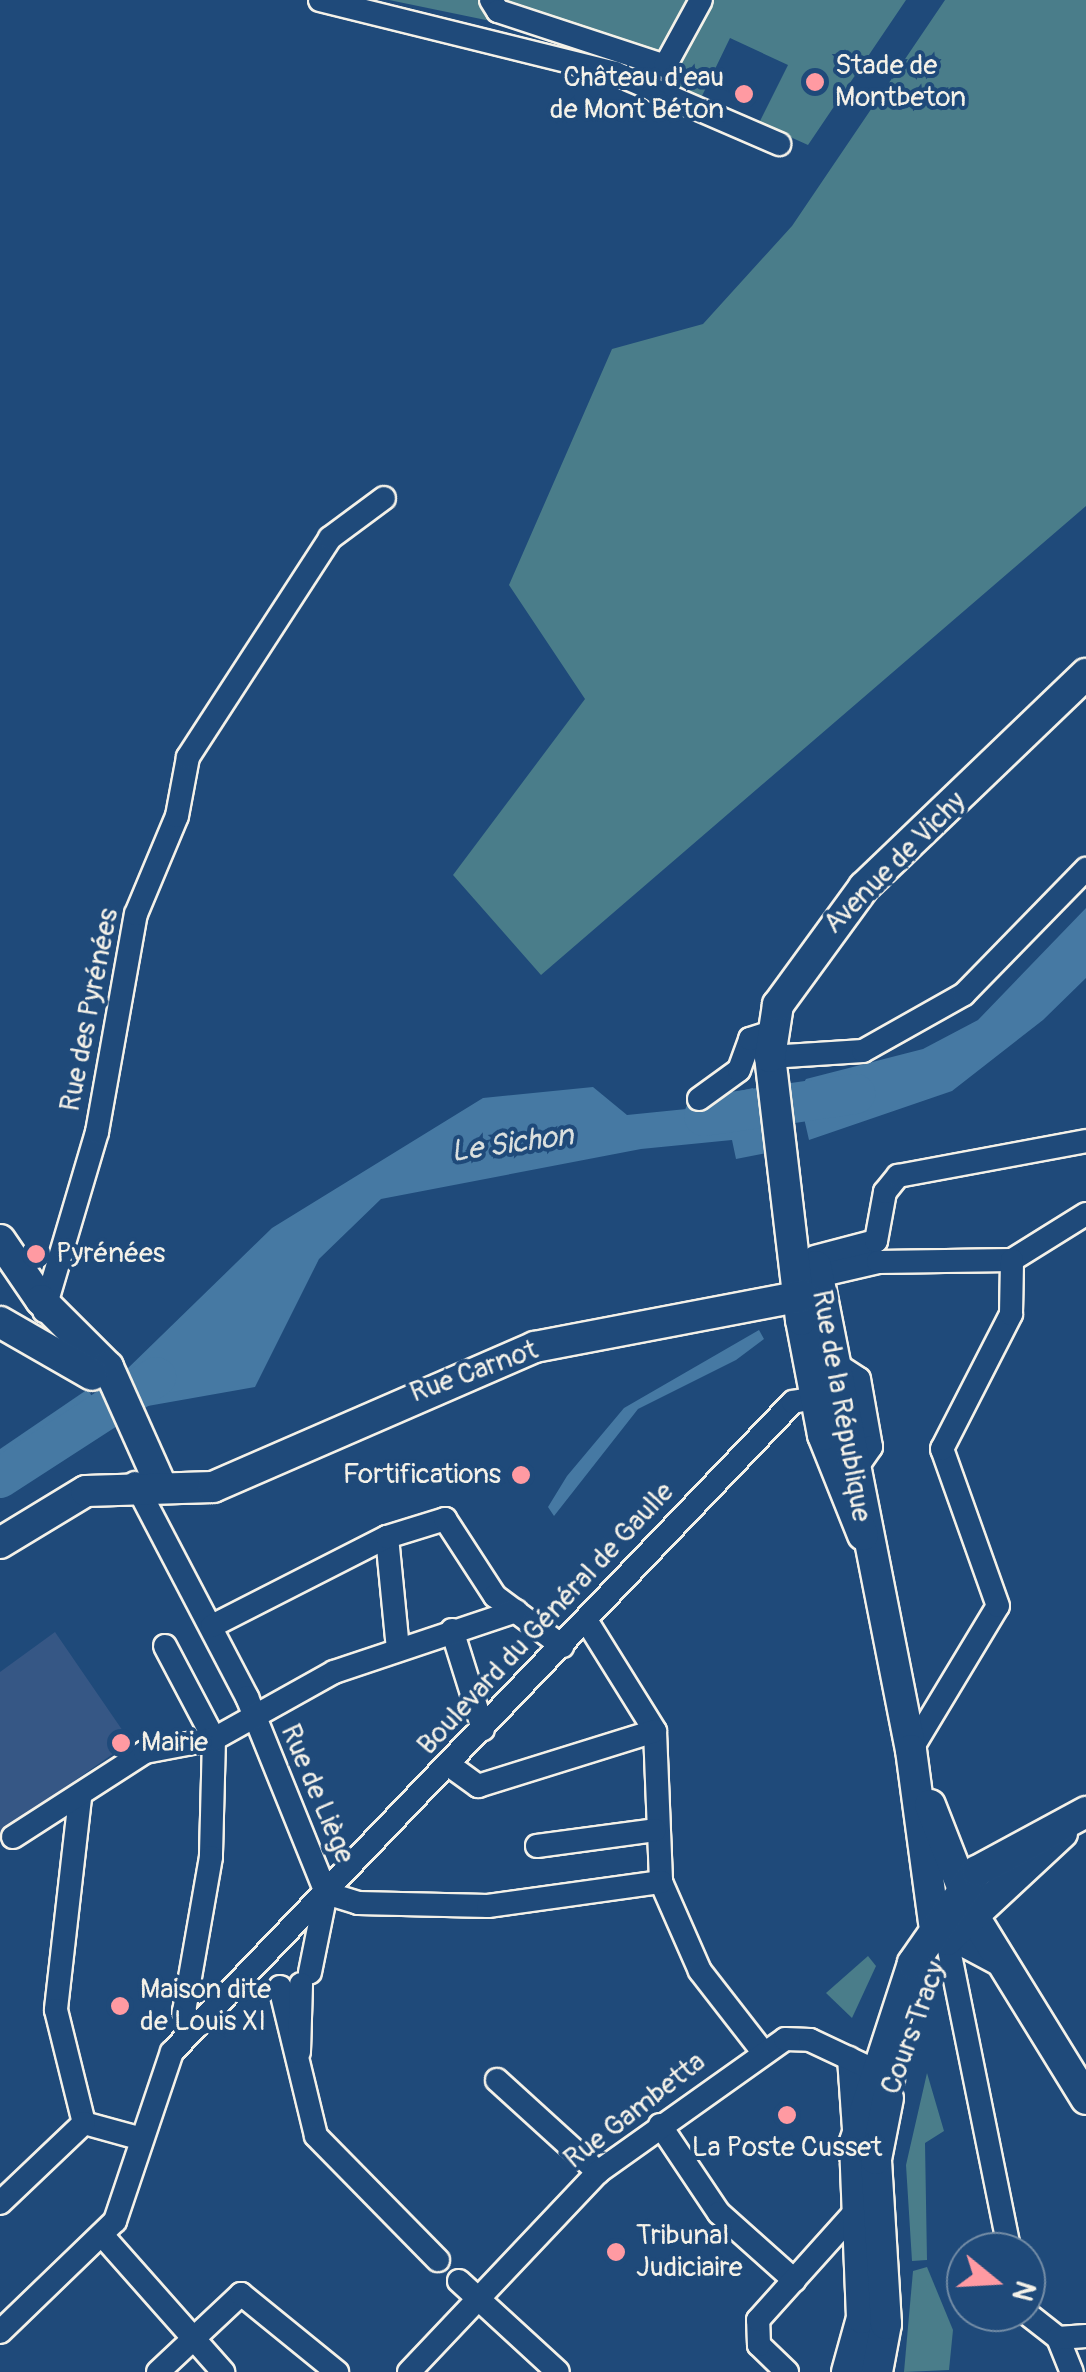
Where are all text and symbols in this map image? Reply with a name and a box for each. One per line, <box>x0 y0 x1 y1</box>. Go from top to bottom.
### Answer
place label: Stade de Montbeton <box>835 49 966 115</box>
place label: Château d'eau de Mont Béton <box>550 61 724 127</box>
marker: Stade de Montbeton <box>804 71 826 93</box>
marker: Château d'eau de Mont Béton <box>733 83 755 105</box>
street label: Avenue de Vichy <box>817 785 973 941</box>
street label: Rue des Pyrénées <box>54 906 126 1114</box>
water label: Le Sichon <box>449 1118 575 1170</box>
place label: Pyrénées <box>56 1237 165 1271</box>
marker: Pyrénées <box>25 1243 47 1265</box>
street label: Rue de la République <box>804 1288 878 1524</box>
street label: Rue Carnot <box>406 1333 542 1411</box>
place label: Fortifications <box>343 1458 501 1492</box>
marker: Fortifications <box>510 1464 532 1486</box>
street label: Boulevard du Général de Gaulle <box>411 1476 681 1762</box>
street label: Rue de Liège <box>273 1719 361 1869</box>
place label: Mairie <box>141 1726 208 1760</box>
marker: Mairie <box>110 1732 132 1754</box>
street label: Cours Tracy <box>874 1957 954 2099</box>
place label: Maison dite de Louis XI <box>140 1973 271 2039</box>
marker: Maison dite de Louis XI <box>109 1995 131 2017</box>
street label: Rue Gambetta <box>558 2046 712 2176</box>
marker: La Poste Cusset <box>776 2104 798 2126</box>
place label: La Poste Cusset <box>692 2131 882 2165</box>
place label: Tribunal Judiciaire <box>636 2219 743 2285</box>
north arrow <box>946 2232 1046 2332</box>
marker: Tribunal Judiciaire <box>605 2241 627 2263</box>
text: N <box>1004 2276 1043 2305</box>

